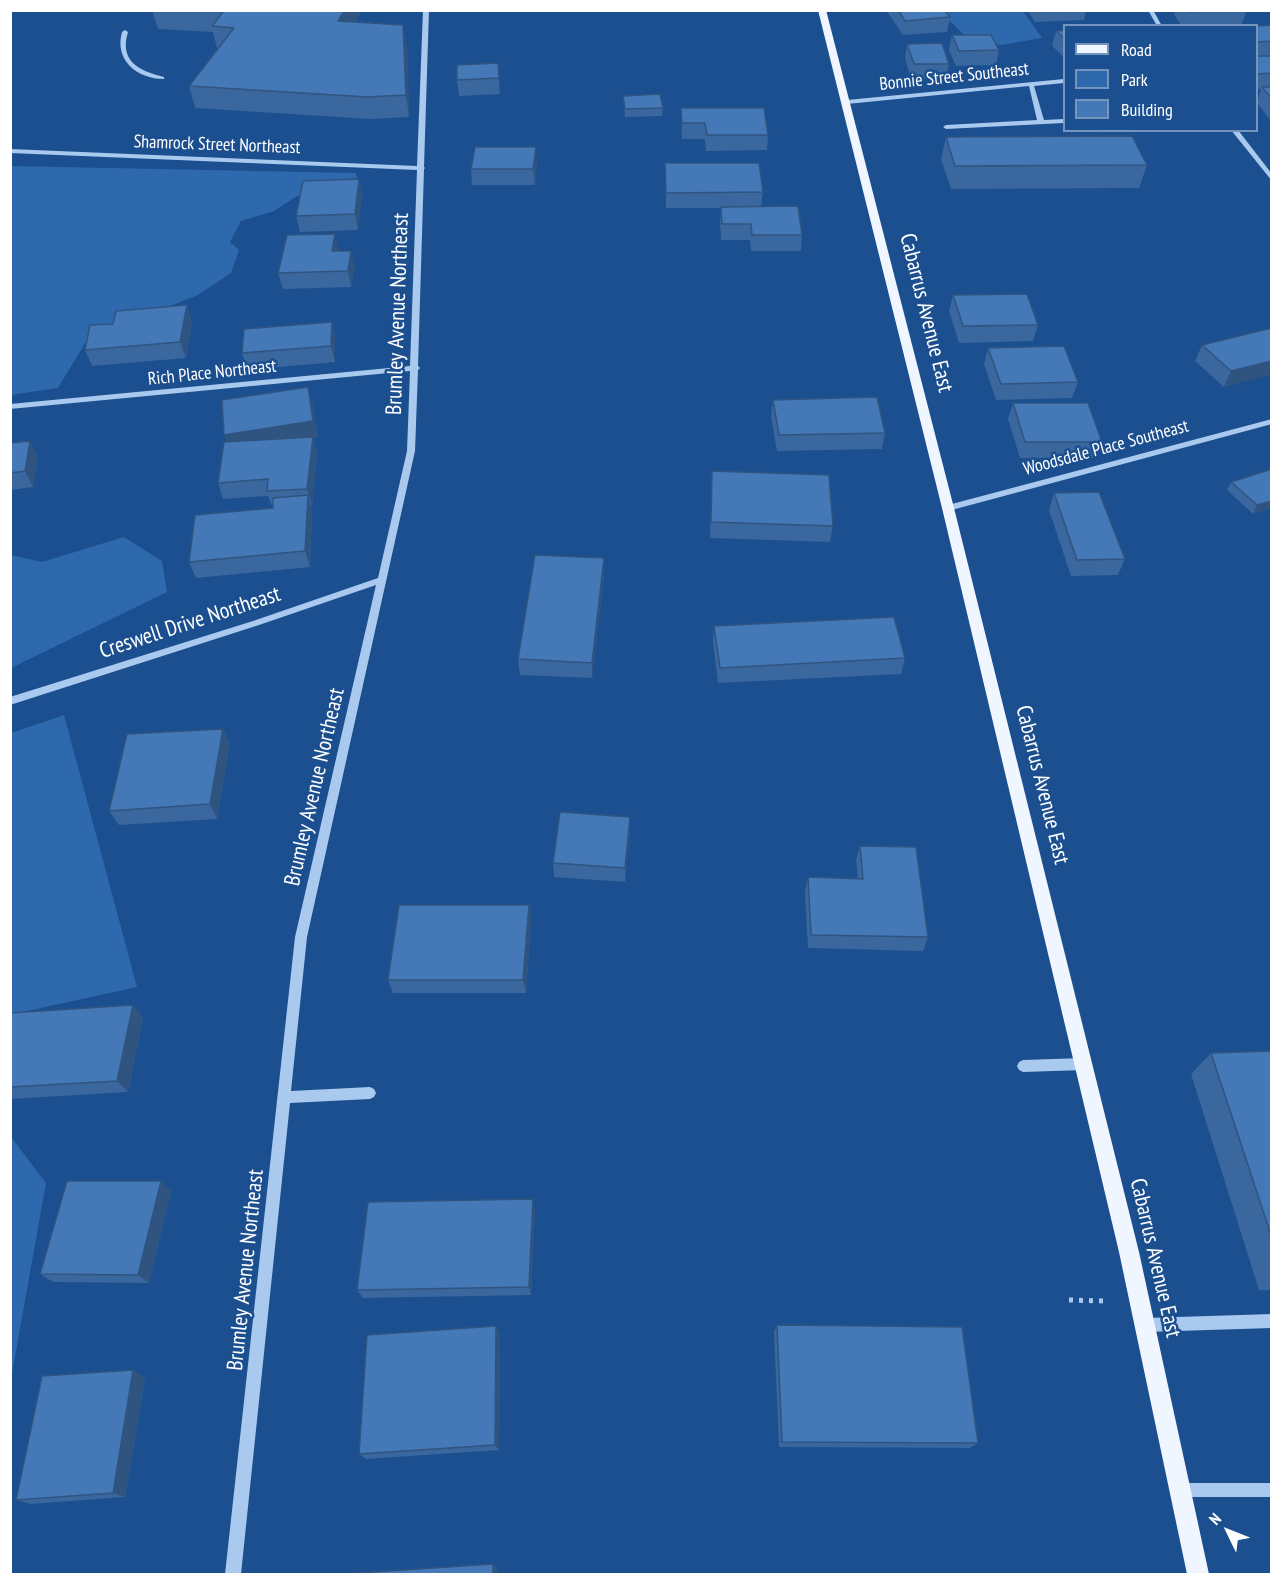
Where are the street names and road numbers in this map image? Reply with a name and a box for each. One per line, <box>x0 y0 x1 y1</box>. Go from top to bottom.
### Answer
street label: Bonnie Street Southeast <box>878 58 1030 96</box>
street label: Shamrock Street Northeast <box>133 131 301 159</box>
street label: Brumley Avenue Northeast <box>381 212 415 416</box>
street label: Cabarrus Avenue East <box>894 231 958 395</box>
street label: Rich Place Northeast <box>147 356 277 390</box>
street label: Woodsdale Place Southeast <box>1021 416 1191 480</box>
street label: Creswell Drive Northeast <box>96 581 284 665</box>
street label: Brumley Avenue Northeast <box>279 685 351 889</box>
street label: Cabarrus Avenue East <box>1010 703 1074 867</box>
street label: Brumley Avenue Northeast <box>222 1168 270 1372</box>
street label: Cabarrus Avenue East <box>1124 1176 1186 1340</box>

